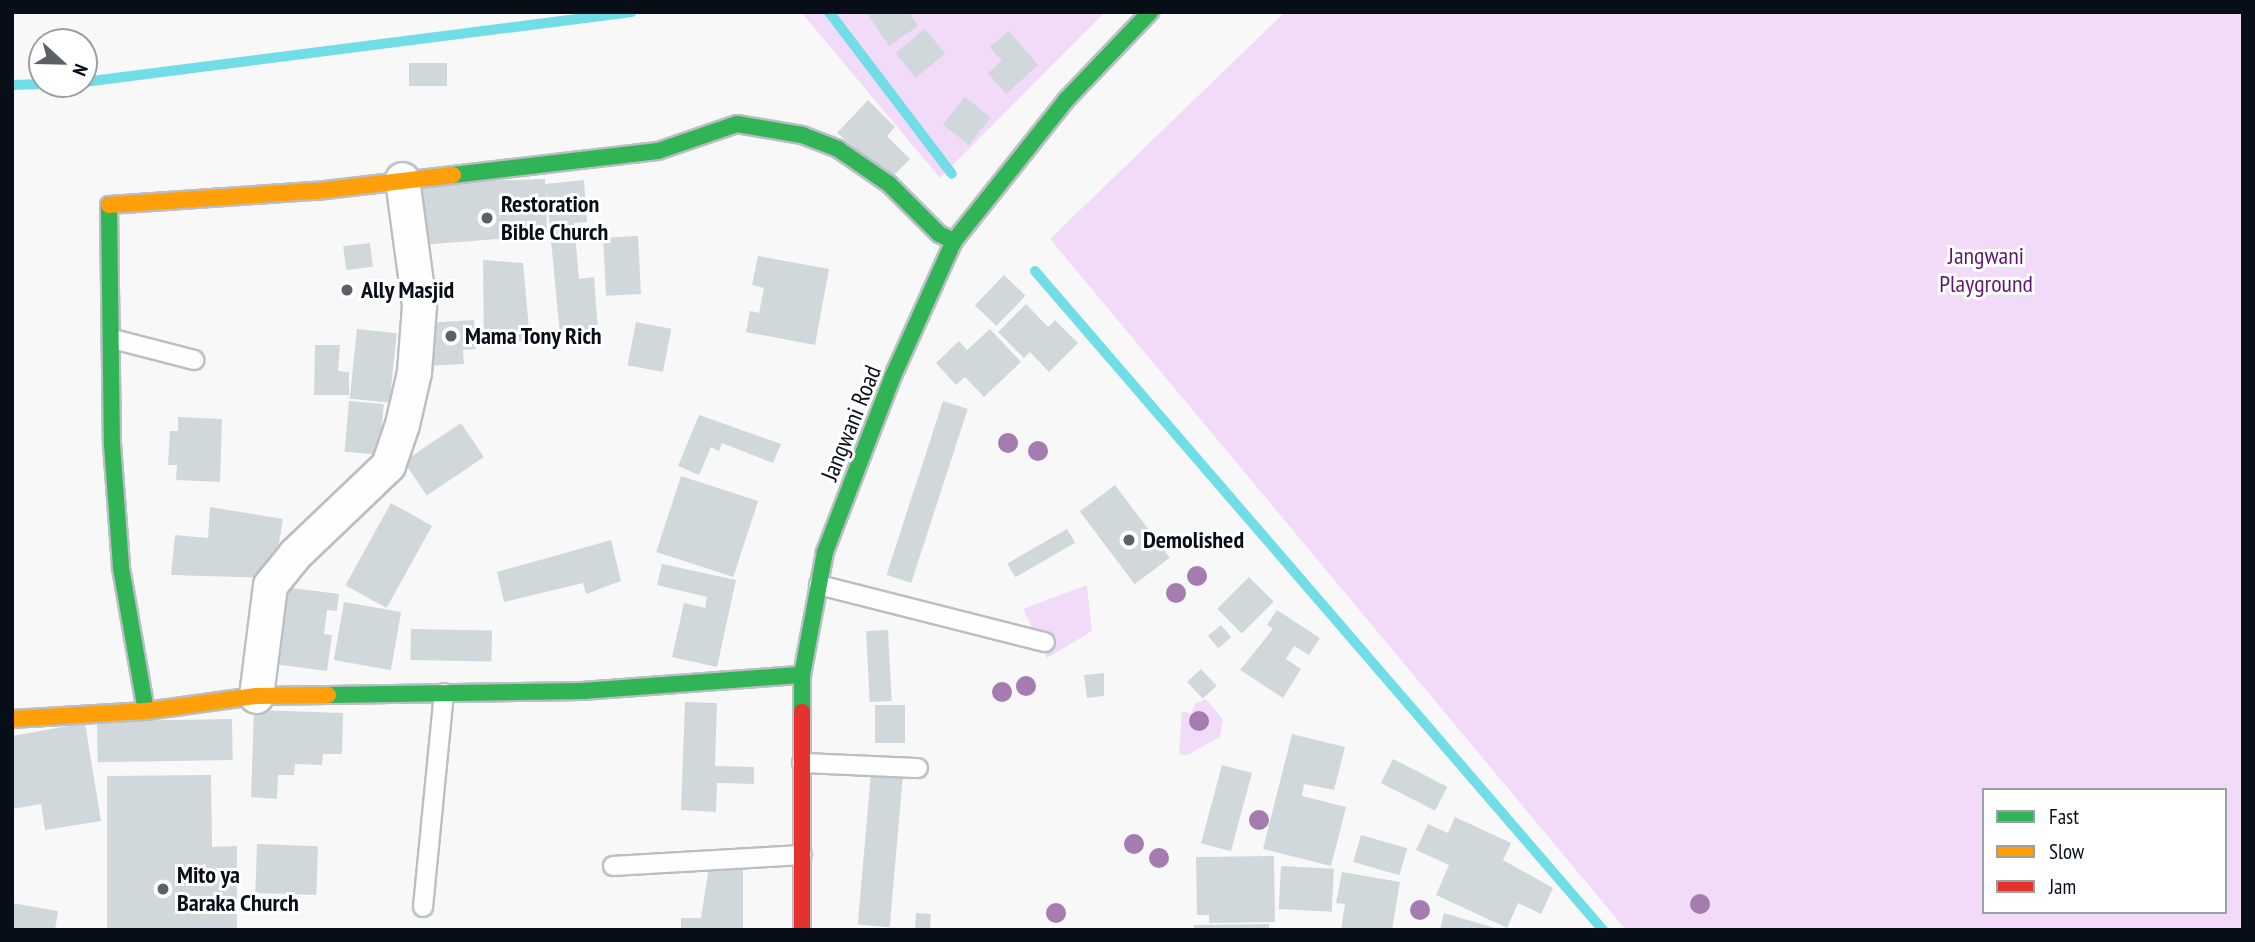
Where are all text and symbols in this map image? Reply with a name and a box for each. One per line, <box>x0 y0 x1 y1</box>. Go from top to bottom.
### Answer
north arrow <box>28 28 98 98</box>
text: N <box>68 61 94 79</box>
place label: Restoration Bible Church <box>501 190 608 246</box>
marker: Restoration Bible Church <box>479 210 495 226</box>
park label: Jangwani Playground <box>1939 242 2033 298</box>
place label: Ally Masjid <box>361 276 455 304</box>
marker: Ally Masjid <box>339 282 355 298</box>
place label: Mama Tony Rich <box>465 322 603 350</box>
marker: Mama Tony Rich <box>443 328 459 344</box>
street label: Jangwani Road <box>815 361 887 485</box>
place label: Demolished <box>1143 526 1244 554</box>
marker: Demolished <box>1121 532 1137 548</box>
legend <box>1982 788 2227 914</box>
text: Fast <box>2049 803 2079 830</box>
text: Slow <box>2049 838 2084 865</box>
place label: Mito ya Baraka Church <box>177 861 299 917</box>
text: Jam <box>2049 873 2076 900</box>
marker: Mito ya Baraka Church <box>155 881 171 897</box>

